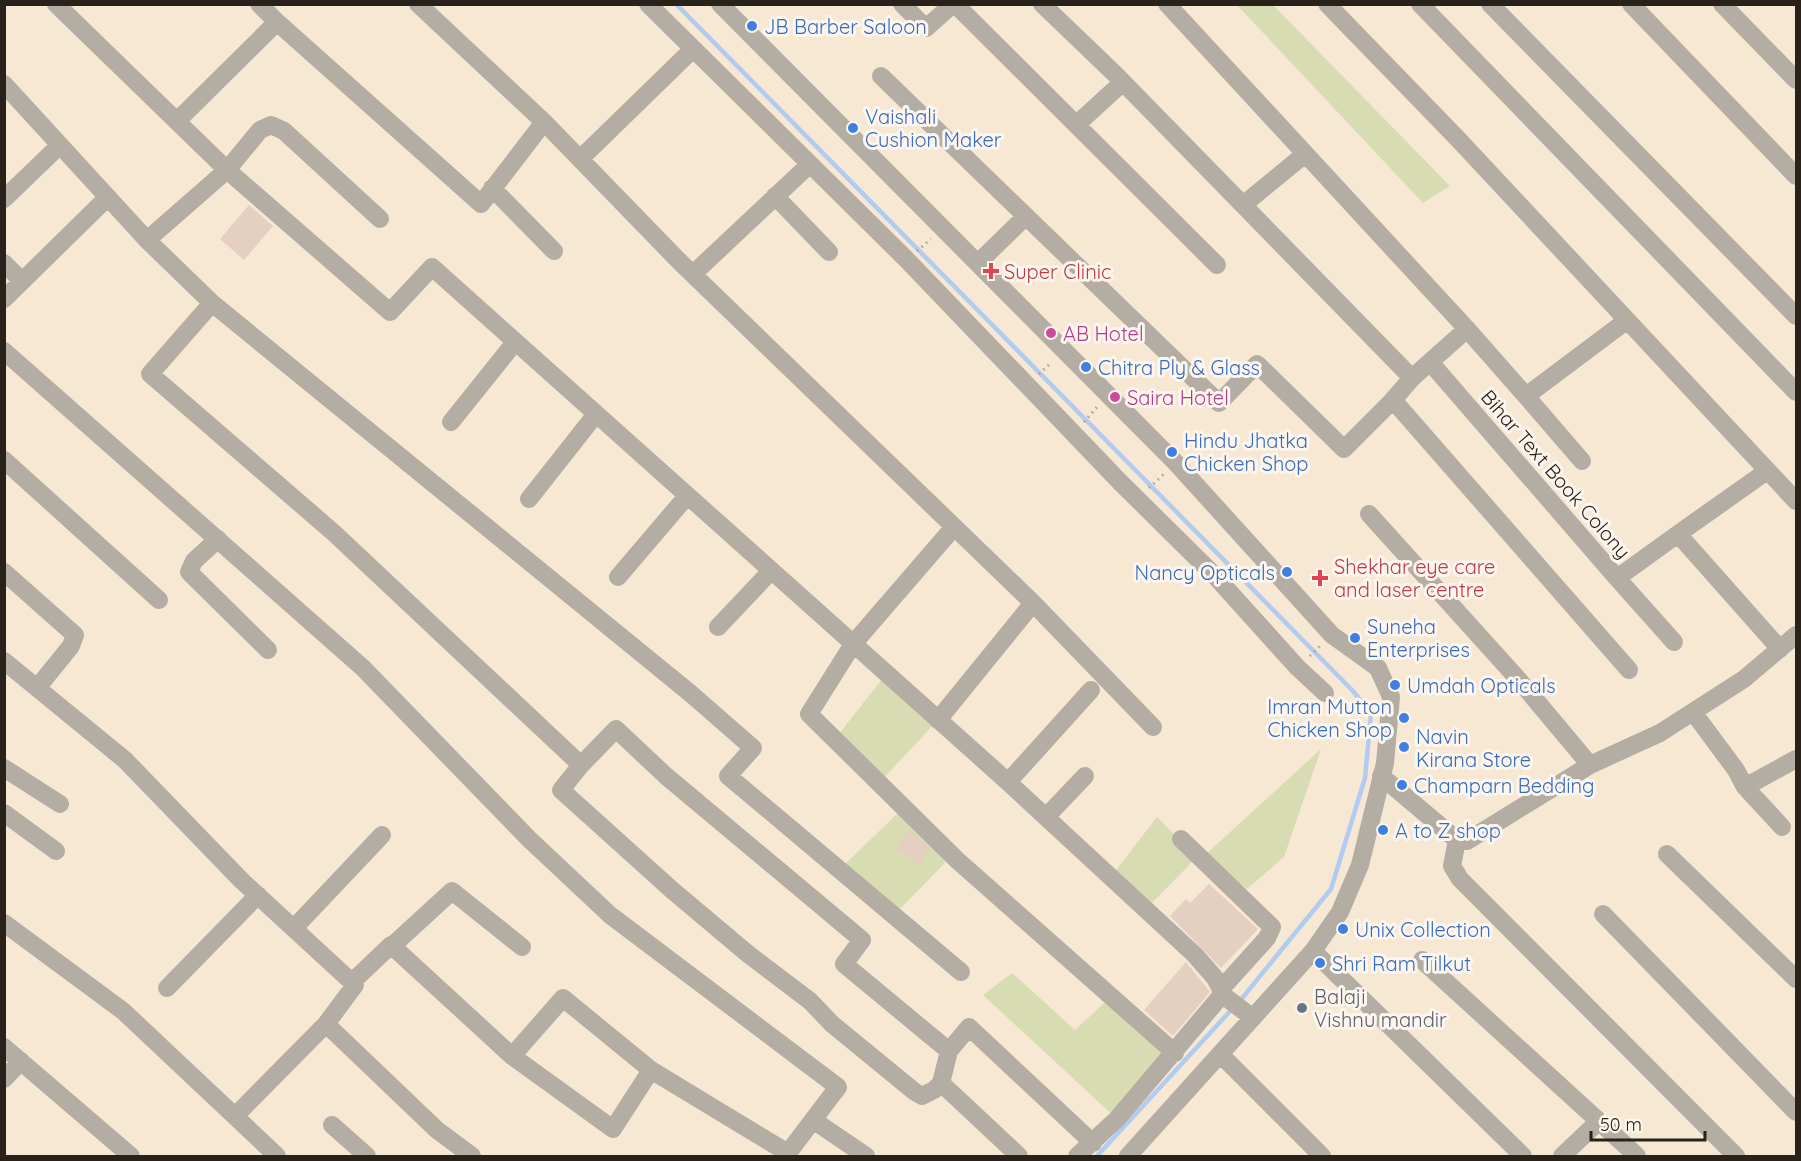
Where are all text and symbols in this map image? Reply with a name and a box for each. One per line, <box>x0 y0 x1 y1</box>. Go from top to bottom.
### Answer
place label: JB Barber Saloon <box>764 14 927 39</box>
marker: JB Barber Saloon <box>745 19 759 33</box>
place label: Vaishali Cushion Maker <box>865 104 1002 152</box>
marker: Vaishali Cushion Maker <box>846 121 860 135</box>
place label: Super Clinic <box>1004 259 1111 284</box>
marker: Super Clinic <box>982 262 1000 280</box>
place label: AB Hotel <box>1063 321 1143 346</box>
marker: AB Hotel <box>1044 326 1058 340</box>
place label: Chitra Ply & Glass <box>1098 355 1260 380</box>
marker: Chitra Ply & Glass <box>1079 360 1093 374</box>
street label: Bihar Text Book Colony <box>1476 384 1636 564</box>
place label: Saira Hotel <box>1127 385 1229 410</box>
marker: Saira Hotel <box>1108 390 1122 404</box>
place label: Hindu Jhatka Chicken Shop <box>1184 428 1308 476</box>
marker: Hindu Jhatka Chicken Shop <box>1165 445 1179 459</box>
place label: Shekhar eye care and laser centre <box>1334 554 1495 602</box>
place label: Nancy Opticals <box>1135 560 1275 585</box>
marker: Nancy Opticals <box>1280 565 1294 579</box>
marker: Shekhar eye care and laser centre <box>1311 569 1329 587</box>
place label: Suneha Enterprises <box>1367 614 1470 662</box>
marker: Suneha Enterprises <box>1348 631 1362 645</box>
place label: Umdah Opticals <box>1407 673 1556 698</box>
marker: Umdah Opticals <box>1388 678 1402 692</box>
place label: Imran Mutton Chicken Shop <box>1267 694 1392 742</box>
marker: Imran Mutton Chicken Shop <box>1397 711 1411 725</box>
place label: Navin Kirana Store <box>1416 724 1531 772</box>
marker: Navin Kirana Store <box>1397 740 1411 754</box>
place label: Champarn Bedding <box>1414 773 1595 798</box>
marker: Champarn Bedding <box>1395 778 1409 792</box>
place label: A to Z shop <box>1395 818 1501 843</box>
marker: A to Z shop <box>1376 823 1390 837</box>
place label: Unix Collection <box>1355 917 1491 942</box>
marker: Unix Collection <box>1336 922 1350 936</box>
place label: Shri Ram Tilkut <box>1332 951 1471 976</box>
marker: Shri Ram Tilkut <box>1313 956 1327 970</box>
place label: Balaji Vishnu mandir <box>1314 984 1447 1032</box>
marker: Balaji Vishnu mandir <box>1295 1001 1309 1015</box>
scale bar <box>1591 1104 1705 1142</box>
text: 50 m <box>1600 1113 1642 1136</box>

